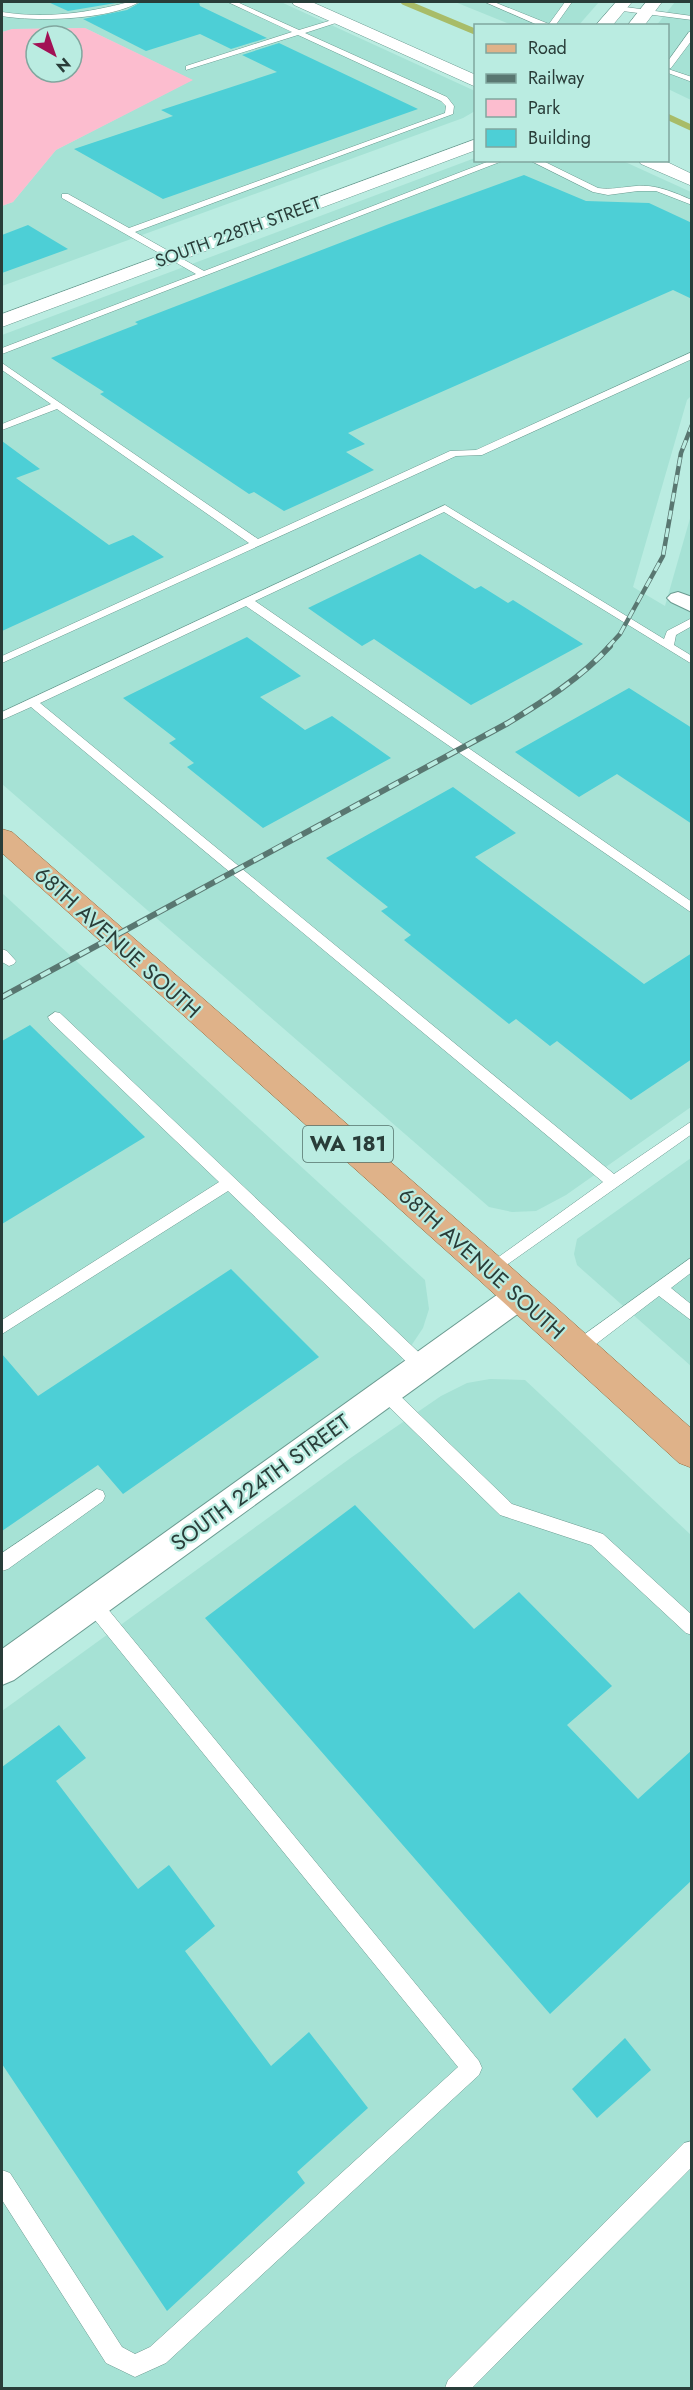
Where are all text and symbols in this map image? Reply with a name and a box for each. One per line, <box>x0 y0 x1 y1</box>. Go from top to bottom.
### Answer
north arrow <box>24 24 84 84</box>
legend <box>474 24 669 162</box>
text: Road <box>528 35 567 61</box>
text: N <box>51 52 76 78</box>
text: Railway <box>528 65 584 91</box>
text: Park <box>528 95 560 121</box>
text: Building <box>528 125 591 151</box>
street label: SOUTH 228TH STREET <box>151 190 325 274</box>
street label: 68TH AVENUE SOUTH <box>28 858 208 1026</box>
road number: WA 181 <box>303 1126 393 1162</box>
street label: 68TH AVENUE SOUTH <box>392 1179 572 1347</box>
street label: SOUTH 224TH STREET <box>164 1405 357 1558</box>

